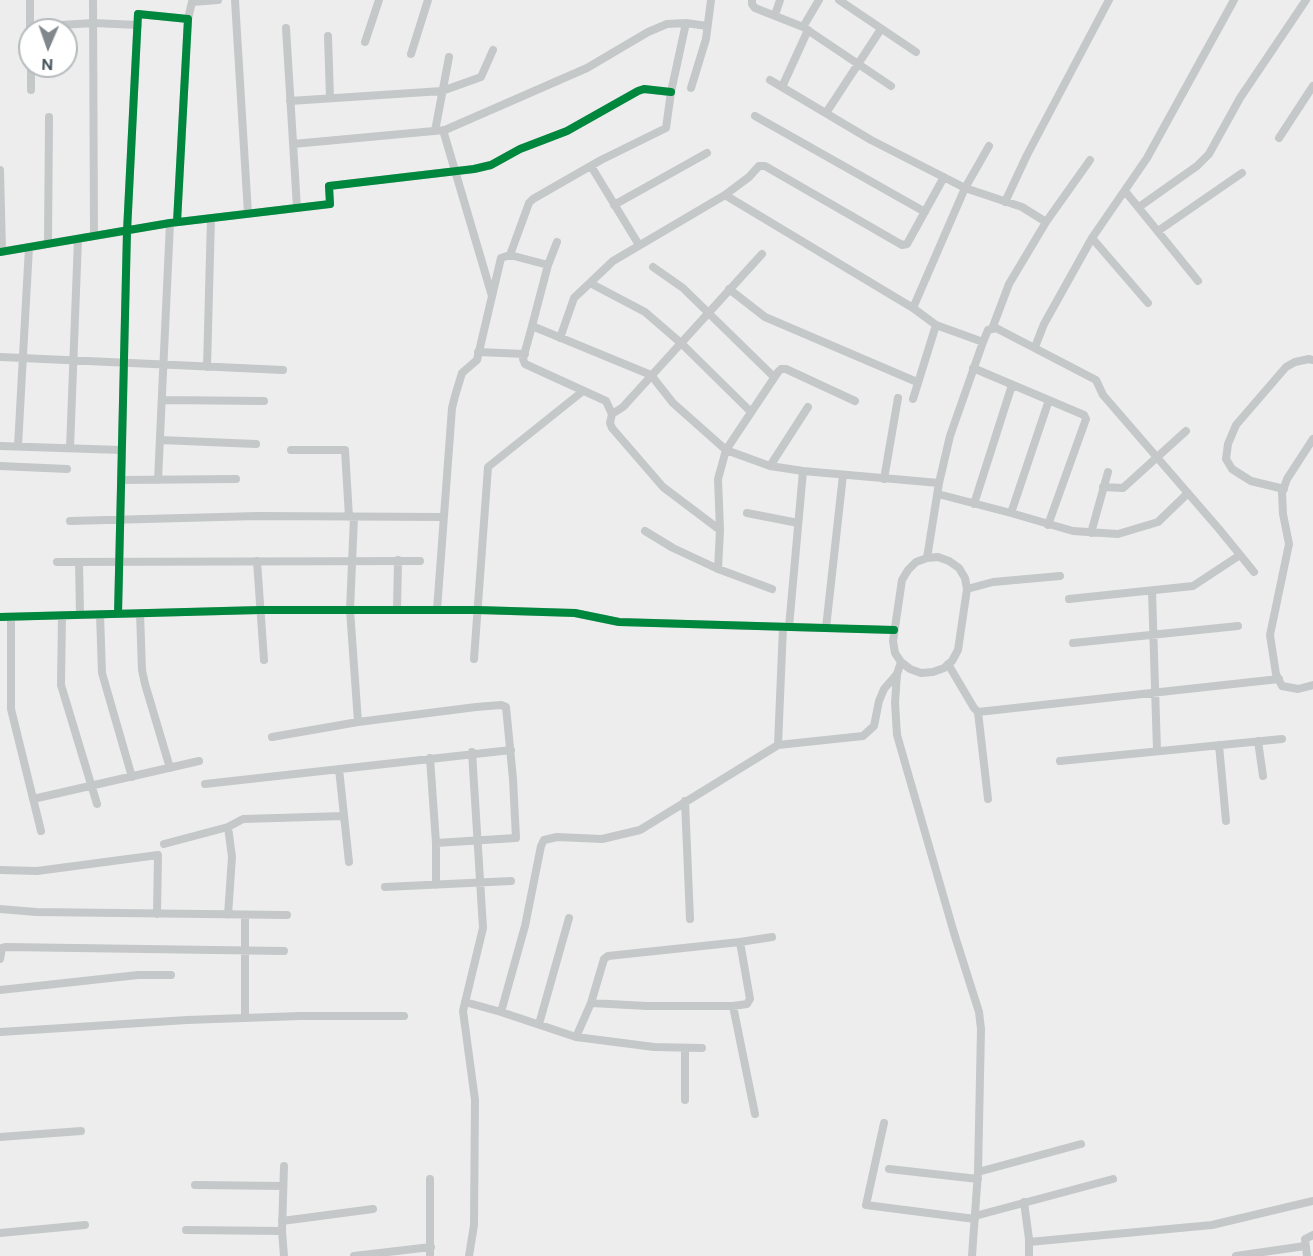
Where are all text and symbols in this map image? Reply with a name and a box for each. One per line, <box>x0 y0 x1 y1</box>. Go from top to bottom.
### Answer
north arrow <box>18 18 78 78</box>
text: N <box>41 54 54 75</box>

